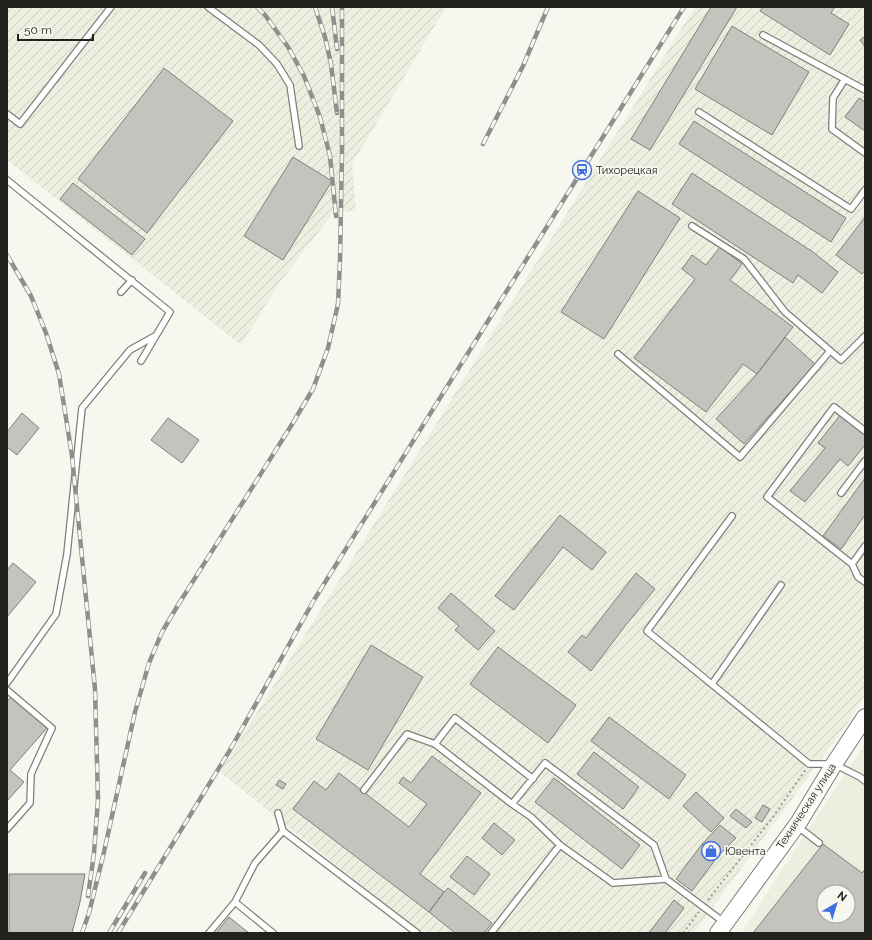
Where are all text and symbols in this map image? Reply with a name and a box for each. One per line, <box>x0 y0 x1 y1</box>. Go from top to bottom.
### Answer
scale bar <box>18 16 93 42</box>
text: 50 m <box>24 23 52 37</box>
station icon: Тихорецкая <box>571 159 593 181</box>
place label: Тихорецкая <box>596 164 657 177</box>
street label: Техническая улица <box>774 761 839 852</box>
shop icon: Ювента <box>700 840 722 862</box>
place label: Ювента <box>725 845 766 858</box>
north arrow <box>816 884 856 924</box>
text: N <box>835 889 849 904</box>

